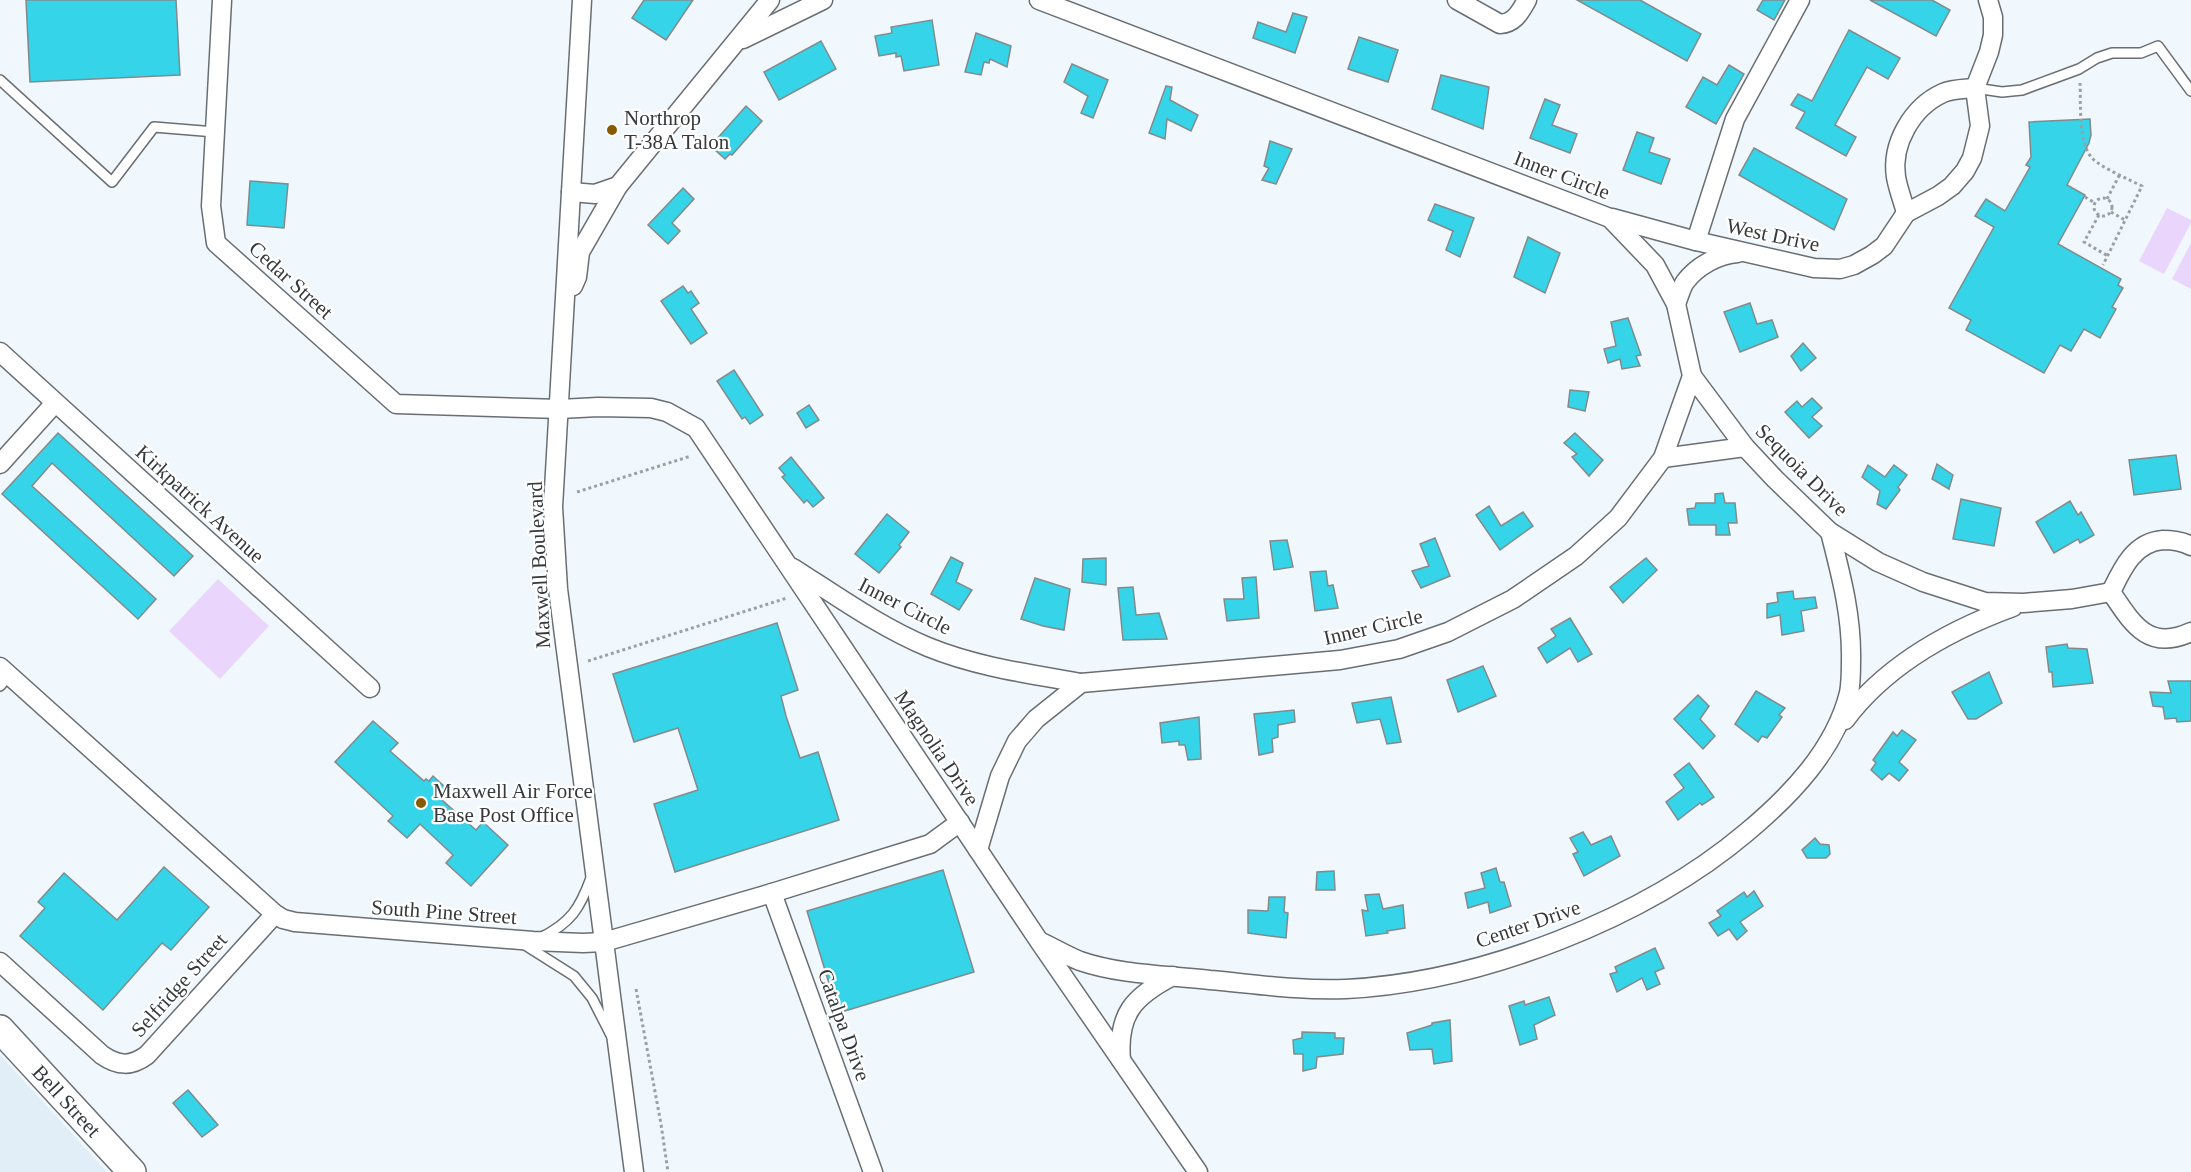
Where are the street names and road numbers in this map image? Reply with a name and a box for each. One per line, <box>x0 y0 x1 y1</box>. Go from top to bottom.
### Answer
street label: Inner Circle <box>1511 146 1613 204</box>
street label: West Drive <box>1724 213 1822 257</box>
street label: Cedar Street <box>244 236 338 324</box>
street label: Sequoia Drive <box>1751 419 1853 521</box>
street label: Kirkpatrick Avenue <box>131 440 269 568</box>
street label: Maxwell Boulevard <box>523 480 555 649</box>
street label: Inner Circle <box>855 572 955 640</box>
street label: Inner Circle <box>1321 604 1425 650</box>
street label: Magnolia Drive <box>890 686 984 810</box>
street label: South Pine Street <box>370 895 518 929</box>
street label: Center Drive <box>1473 895 1583 953</box>
street label: Selfridge Street <box>126 928 232 1042</box>
street label: Catalpa Drive <box>813 966 875 1084</box>
street label: Bell Street <box>27 1060 106 1142</box>

